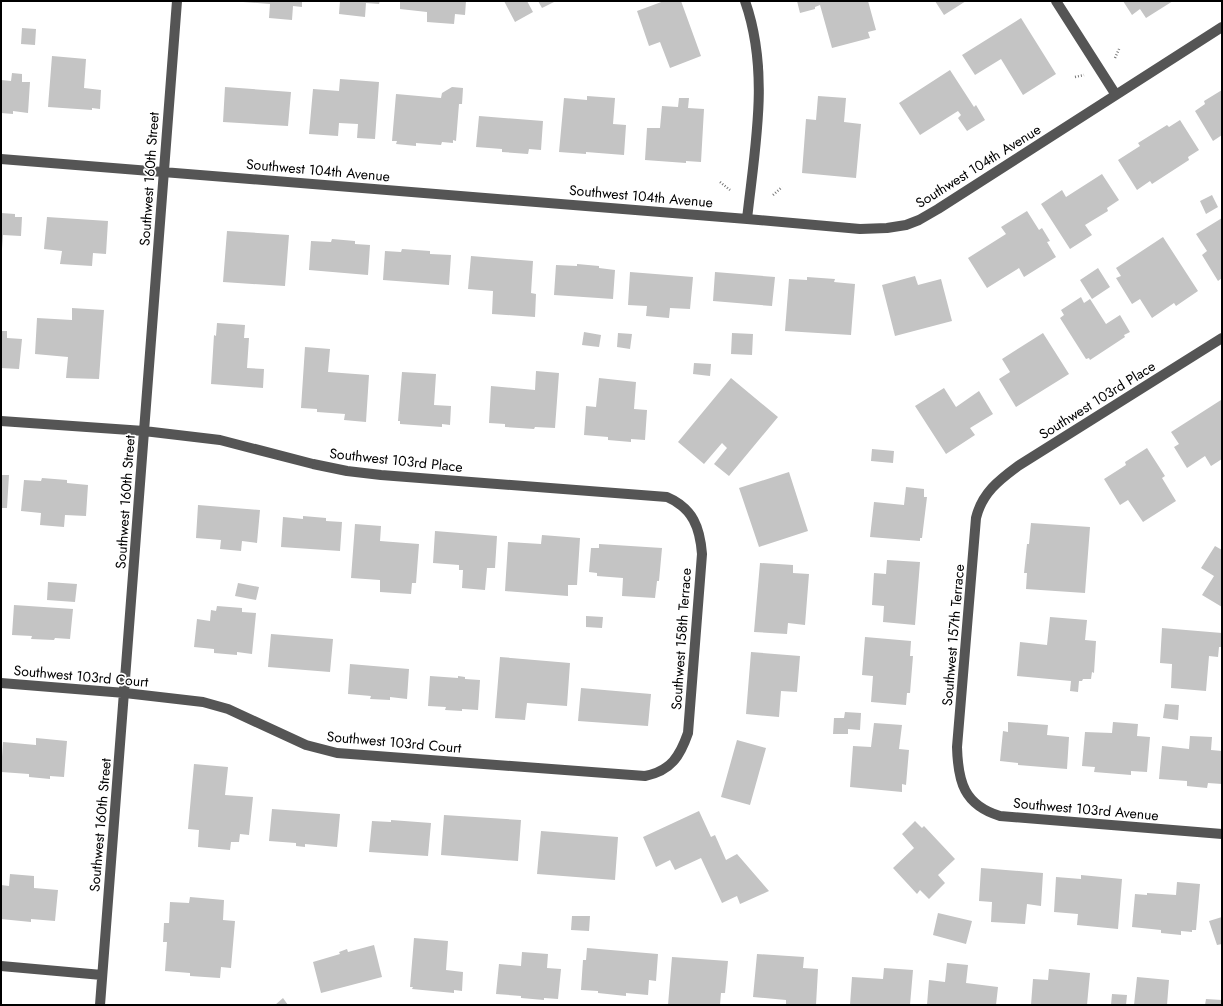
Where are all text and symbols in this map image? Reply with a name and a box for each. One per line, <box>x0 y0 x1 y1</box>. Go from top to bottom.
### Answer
street label: Southwest 160th Street <box>134 111 164 247</box>
street label: Southwest 104th Avenue <box>911 119 1045 213</box>
street label: Southwest 104th Avenue <box>245 154 391 186</box>
street label: Southwest 104th Avenue <box>568 180 714 212</box>
street label: Southwest 103rd Place <box>1035 356 1159 444</box>
street label: Southwest 160th Street <box>110 434 140 570</box>
street label: Southwest 103rd Place <box>328 443 464 477</box>
street label: Southwest 157th Terrace <box>937 563 969 707</box>
street label: Southwest 158th Terrace <box>666 567 696 711</box>
street label: Southwest 103rd Court <box>13 660 150 692</box>
street label: Southwest 103rd Court <box>326 726 463 758</box>
street label: Southwest 160th Street <box>84 757 116 893</box>
street label: Southwest 103rd Avenue <box>1012 793 1160 825</box>

